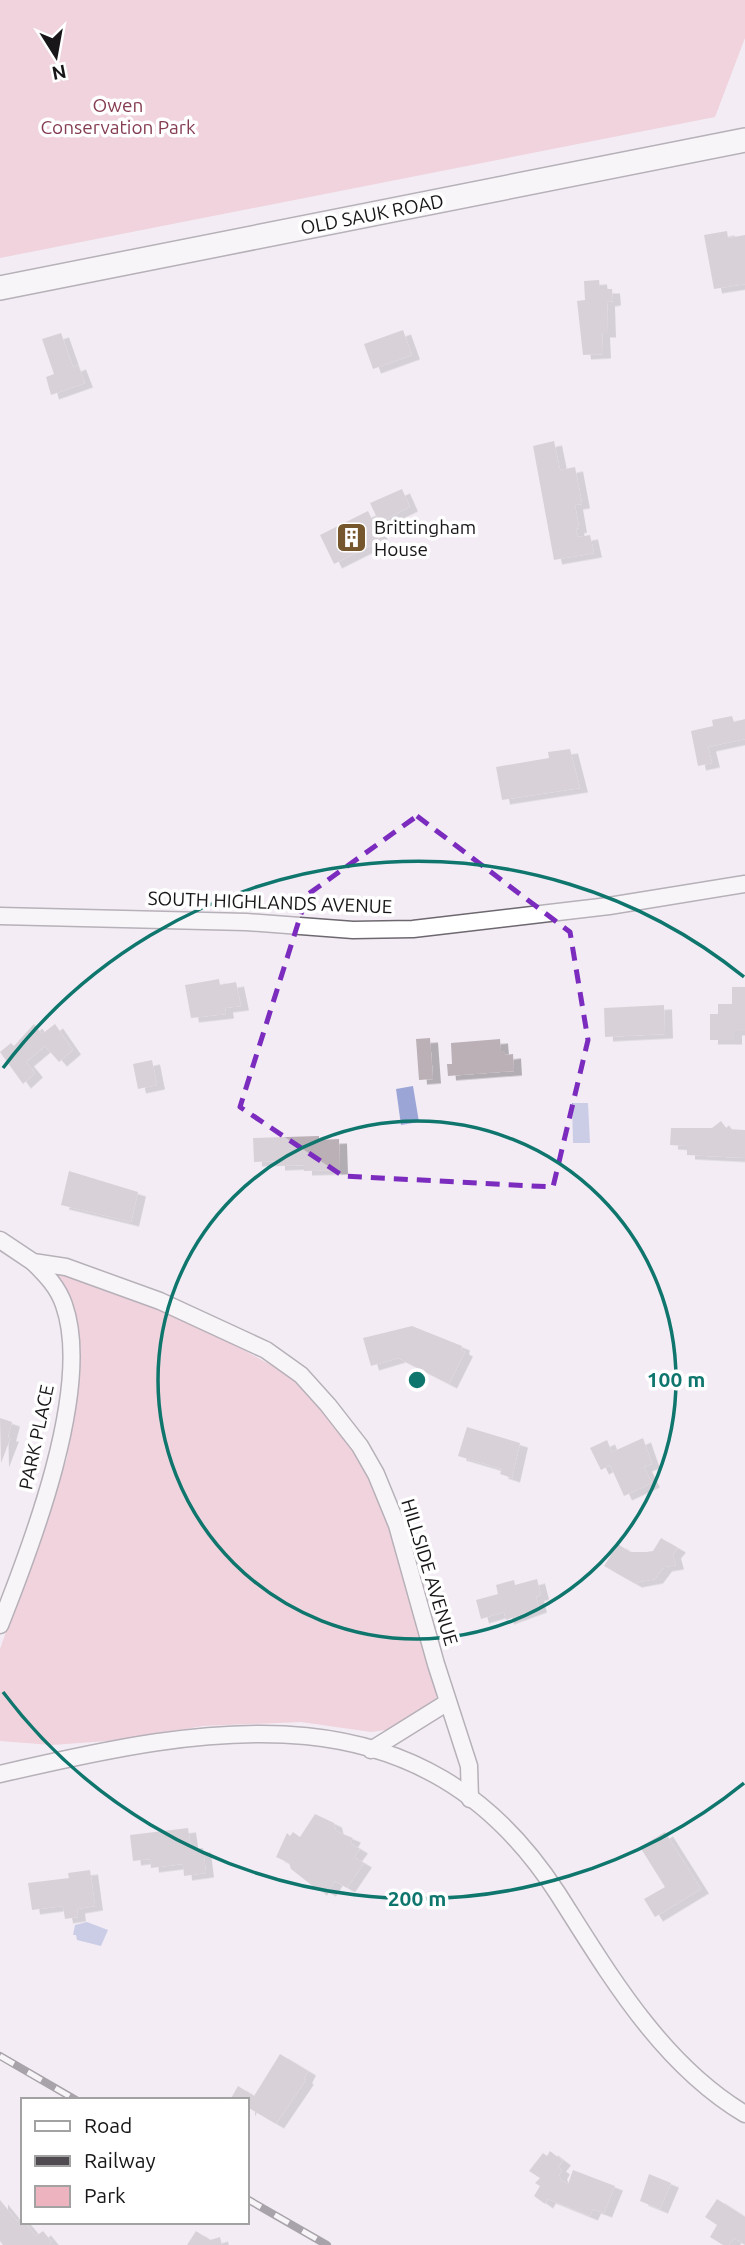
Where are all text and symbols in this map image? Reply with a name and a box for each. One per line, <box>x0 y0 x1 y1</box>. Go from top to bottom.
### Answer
north arrow <box>21 21 91 91</box>
text: N <box>50 61 68 85</box>
park label: Owen Conservation Park <box>40 94 196 138</box>
street label: OLD SAUK ROAD <box>298 189 446 239</box>
place label: Brittingham House <box>374 516 476 560</box>
building icon: Brittingham House <box>334 521 368 555</box>
street label: SOUTH HIGHLANDS AVENUE <box>147 887 393 917</box>
text: 100 m <box>647 1367 705 1391</box>
centre of rings <box>405 1368 429 1392</box>
street label: PARK PLACE <box>14 1383 58 1491</box>
street label: HILLSIDE AVENUE <box>397 1496 463 1648</box>
text: 200 m <box>388 1886 446 1910</box>
legend <box>21 2098 248 2224</box>
text: Road <box>84 2113 132 2137</box>
text: Railway <box>84 2148 156 2172</box>
text: Park <box>84 2183 126 2207</box>

